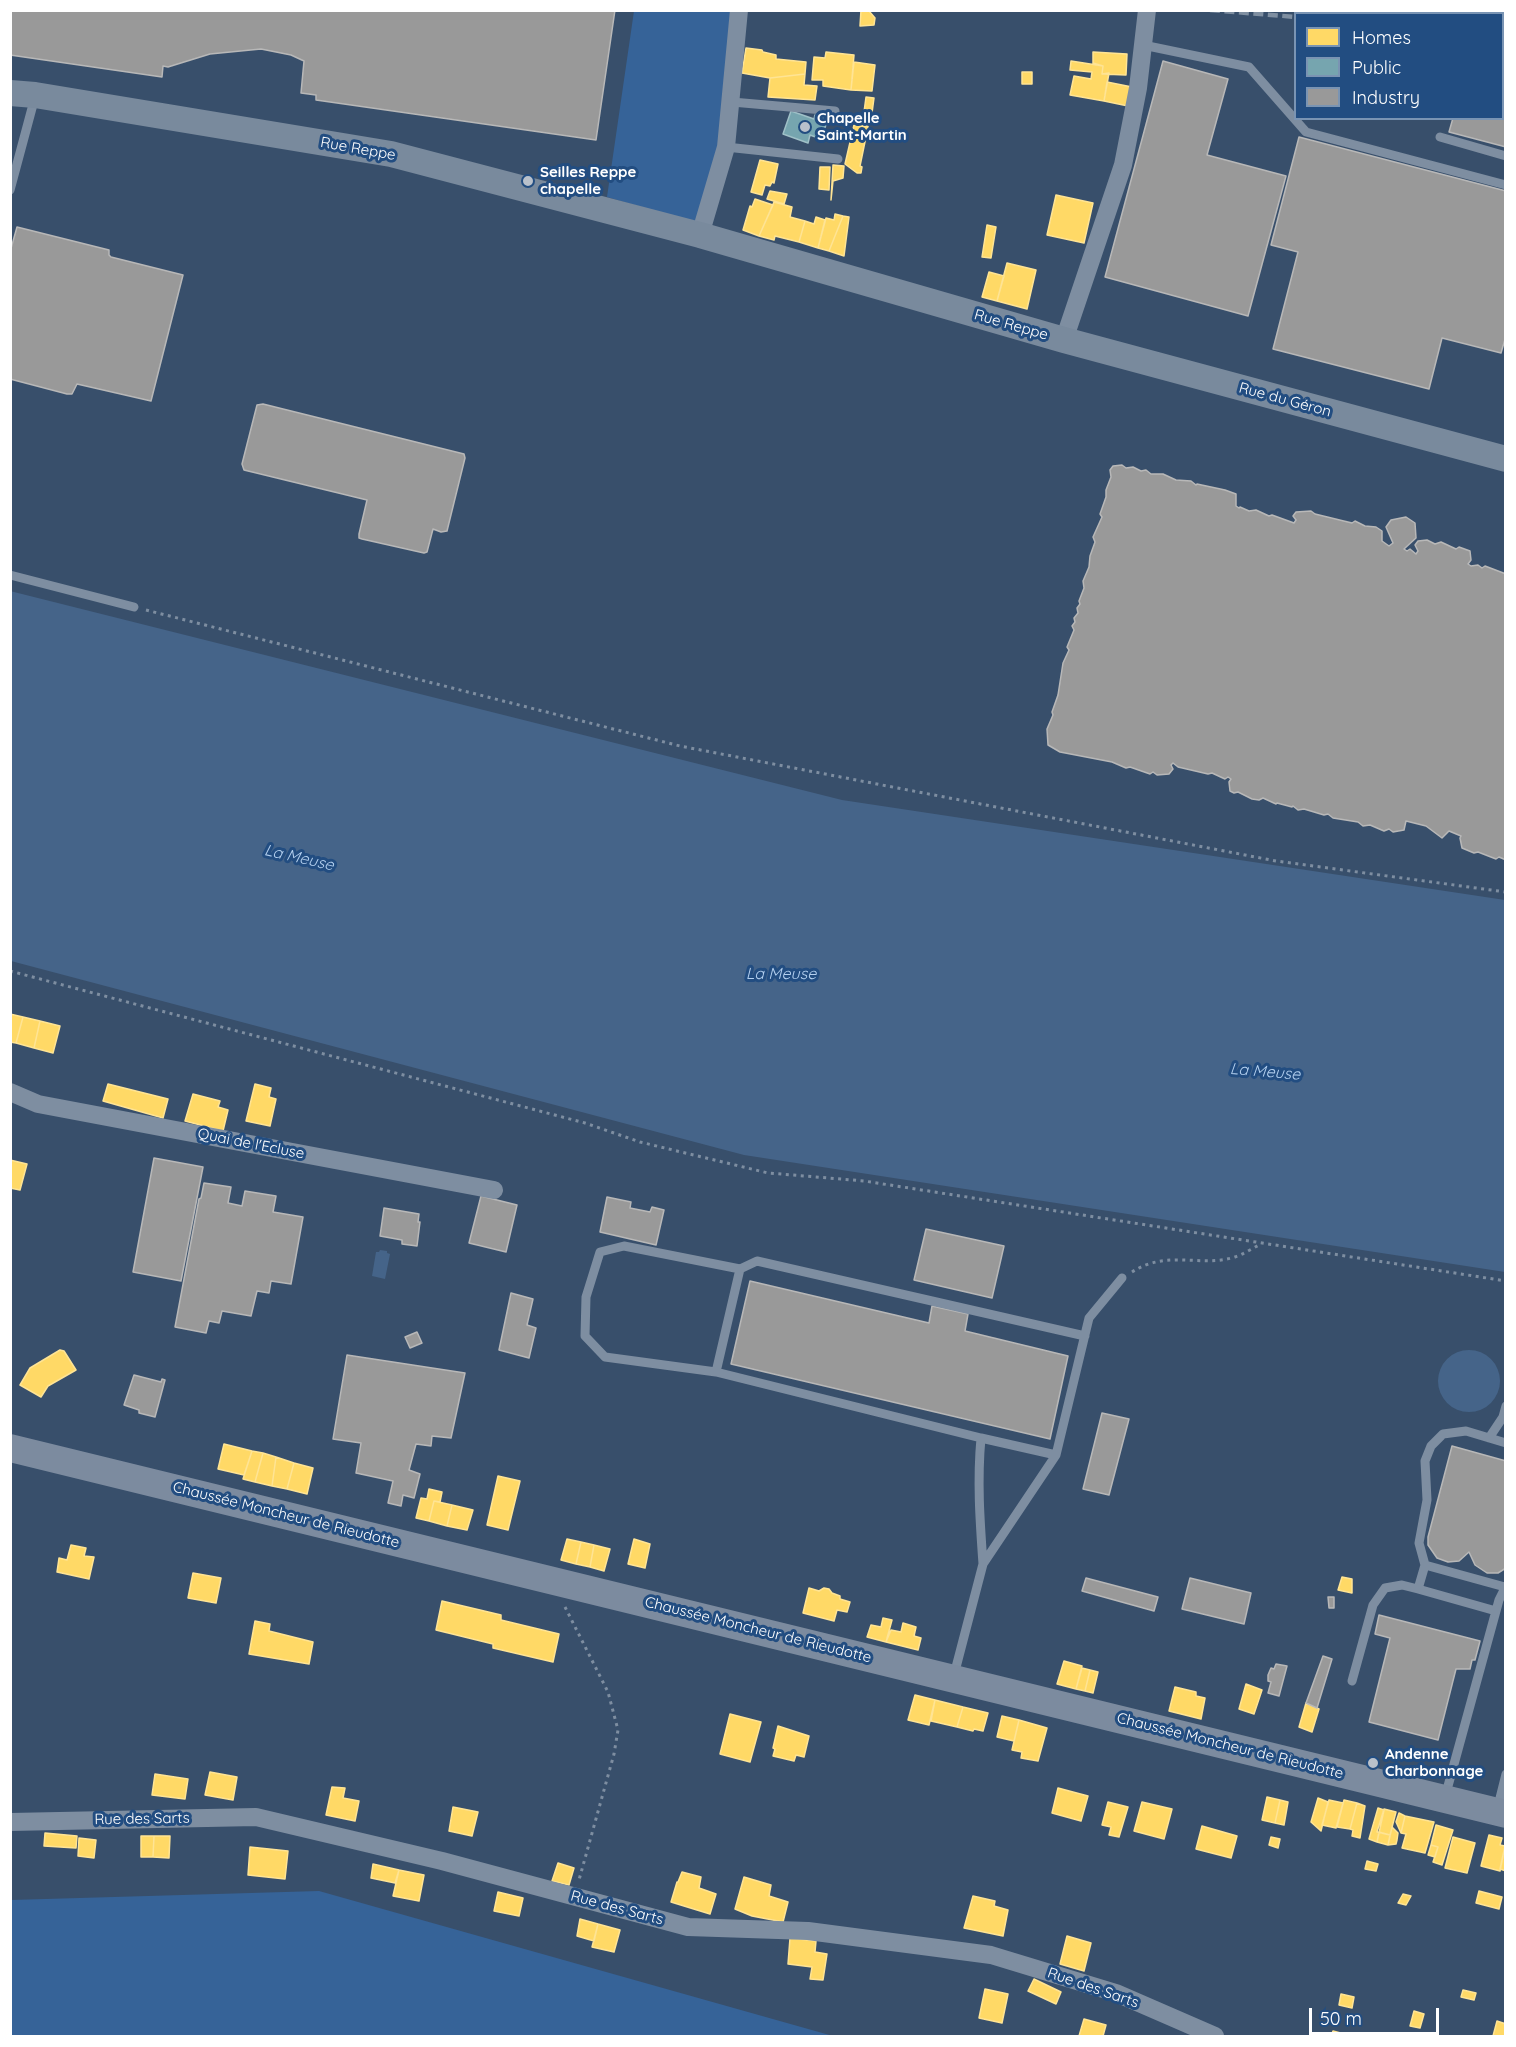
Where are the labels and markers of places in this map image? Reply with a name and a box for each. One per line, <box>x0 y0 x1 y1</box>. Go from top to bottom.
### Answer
place label: Chapelle Saint-Martin <box>817 109 907 144</box>
marker: Chapelle Saint-Martin <box>798 120 812 134</box>
place label: Seilles Reppe chapelle <box>540 163 636 198</box>
marker: Seilles Reppe chapelle <box>521 174 535 188</box>
place label: Andenne Charbonnage <box>1385 1745 1483 1780</box>
marker: Andenne Charbonnage <box>1366 1756 1380 1770</box>

